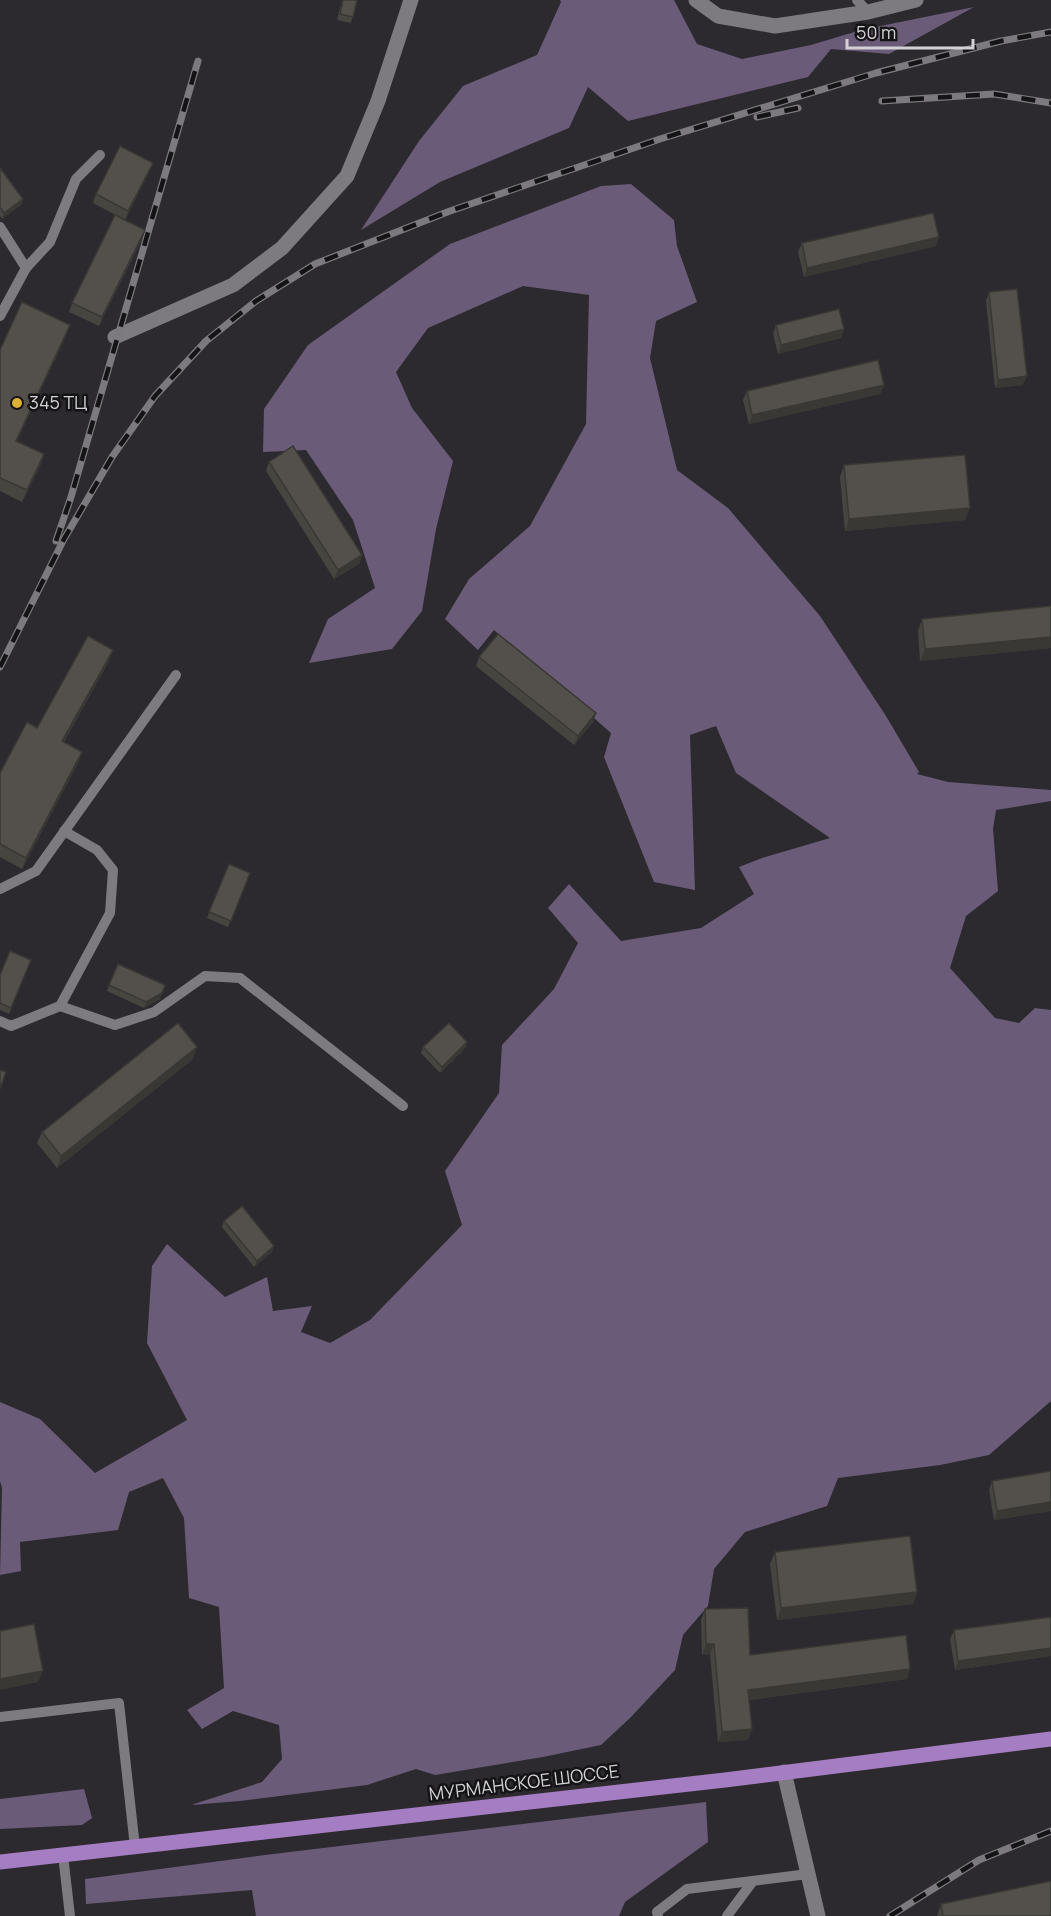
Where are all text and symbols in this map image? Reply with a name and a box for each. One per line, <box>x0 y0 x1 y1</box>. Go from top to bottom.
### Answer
scale bar <box>847 12 973 50</box>
text: 50 m <box>856 20 896 44</box>
place label: 345 ТЦ <box>29 390 87 414</box>
marker: 345 ТЦ <box>10 396 24 410</box>
street label: МУРМАНСКОЕ ШОССЕ <box>427 1758 620 1806</box>

